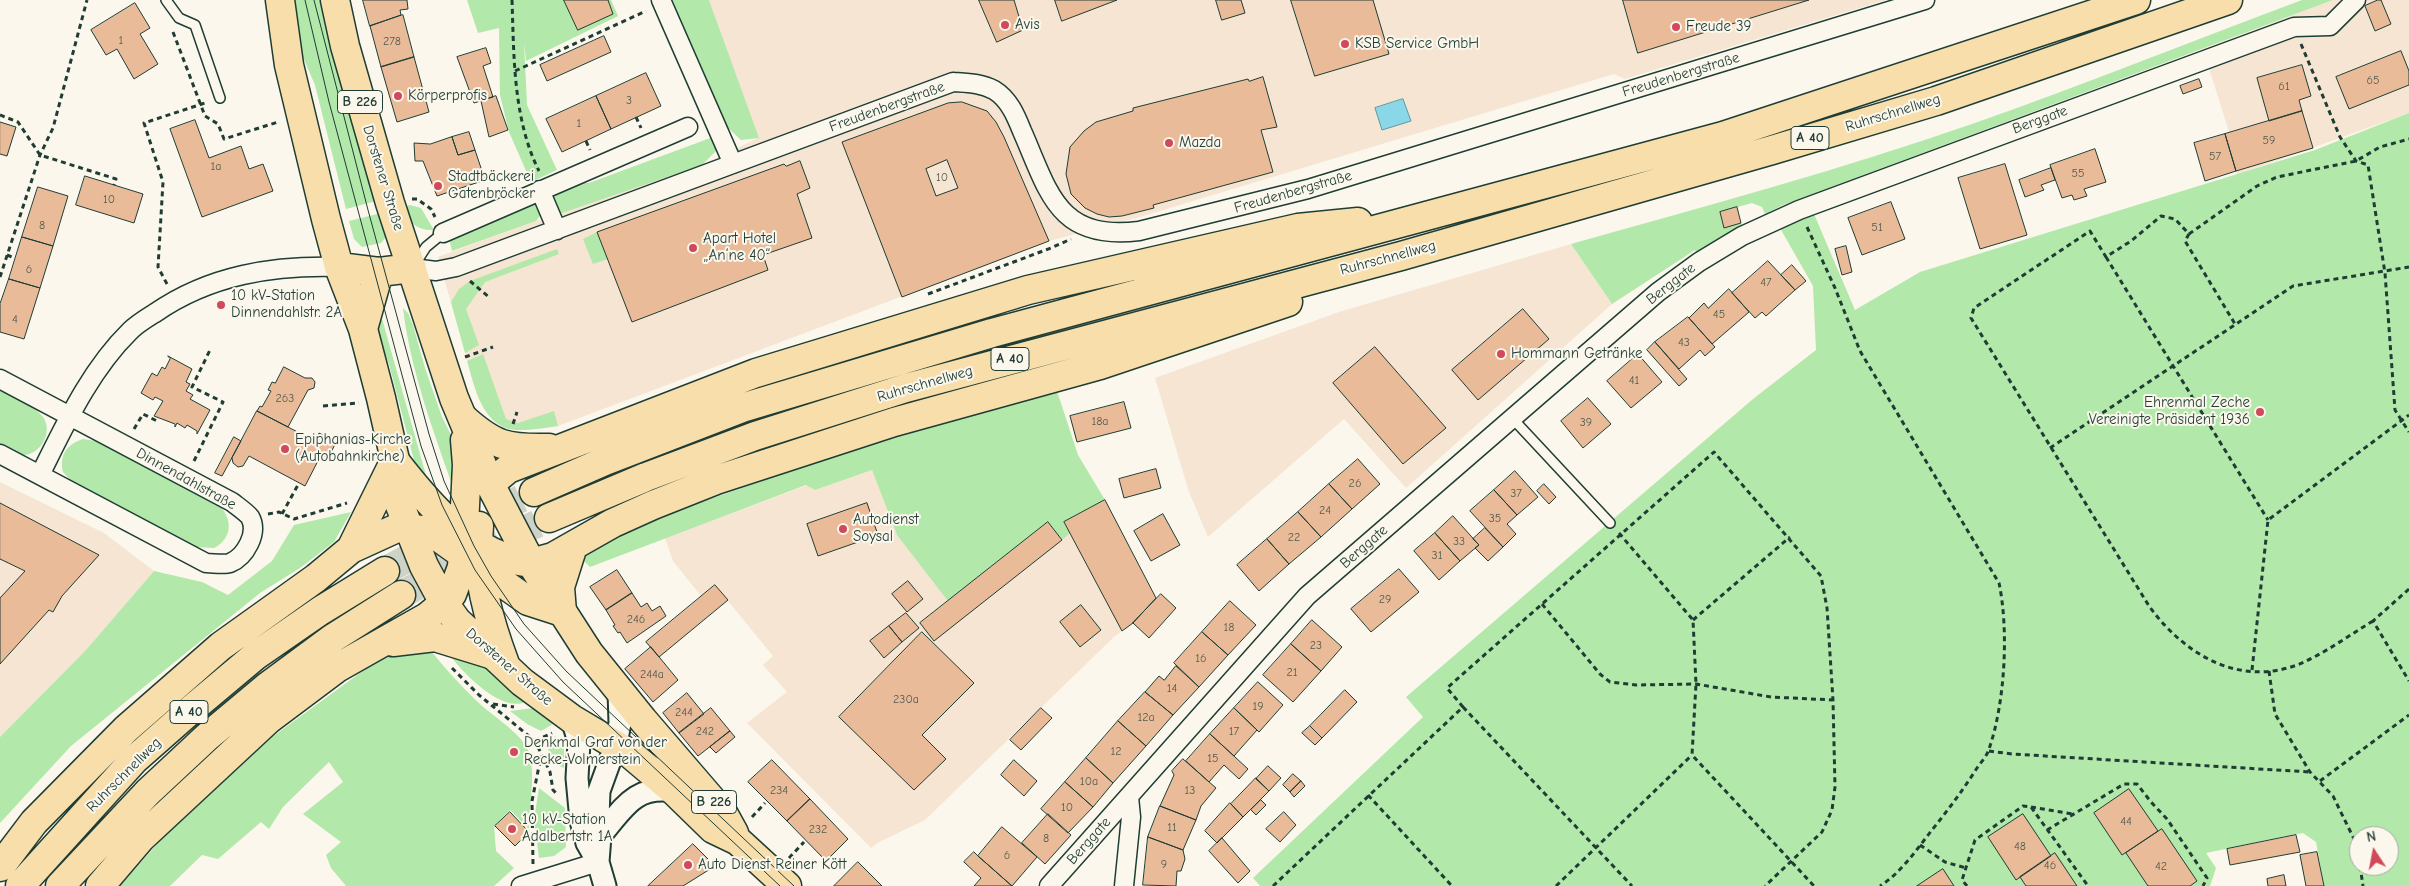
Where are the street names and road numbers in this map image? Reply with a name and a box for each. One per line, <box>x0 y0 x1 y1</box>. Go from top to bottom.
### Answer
street label: Freudenbergstraße <box>1620 49 1742 101</box>
street label: Freudenbergstraße <box>827 78 947 136</box>
road number: B 226 <box>338 90 382 114</box>
street label: Ruhrschnellweg <box>1843 90 1943 136</box>
street label: Berggate <box>2010 102 2070 138</box>
street label: Dorstener Straße <box>358 123 408 233</box>
road number: A 40 <box>1791 126 1829 150</box>
street label: Freudenbergstraße <box>1232 167 1354 217</box>
street label: Ruhrschnellweg <box>1338 237 1438 279</box>
street label: Berggate <box>1643 259 1699 309</box>
road number: A 40 <box>991 348 1029 370</box>
street label: Ruhrschnellweg <box>875 362 975 406</box>
street label: Dinnendahlstraße <box>133 444 239 514</box>
street label: Berggate <box>1336 521 1392 573</box>
street label: Dorstener Straße <box>462 624 556 710</box>
road number: A 40 <box>170 700 208 724</box>
street label: Ruhrschnellweg <box>83 734 165 816</box>
road number: B 226 <box>692 790 736 814</box>
street label: Berggate <box>1063 814 1115 868</box>

